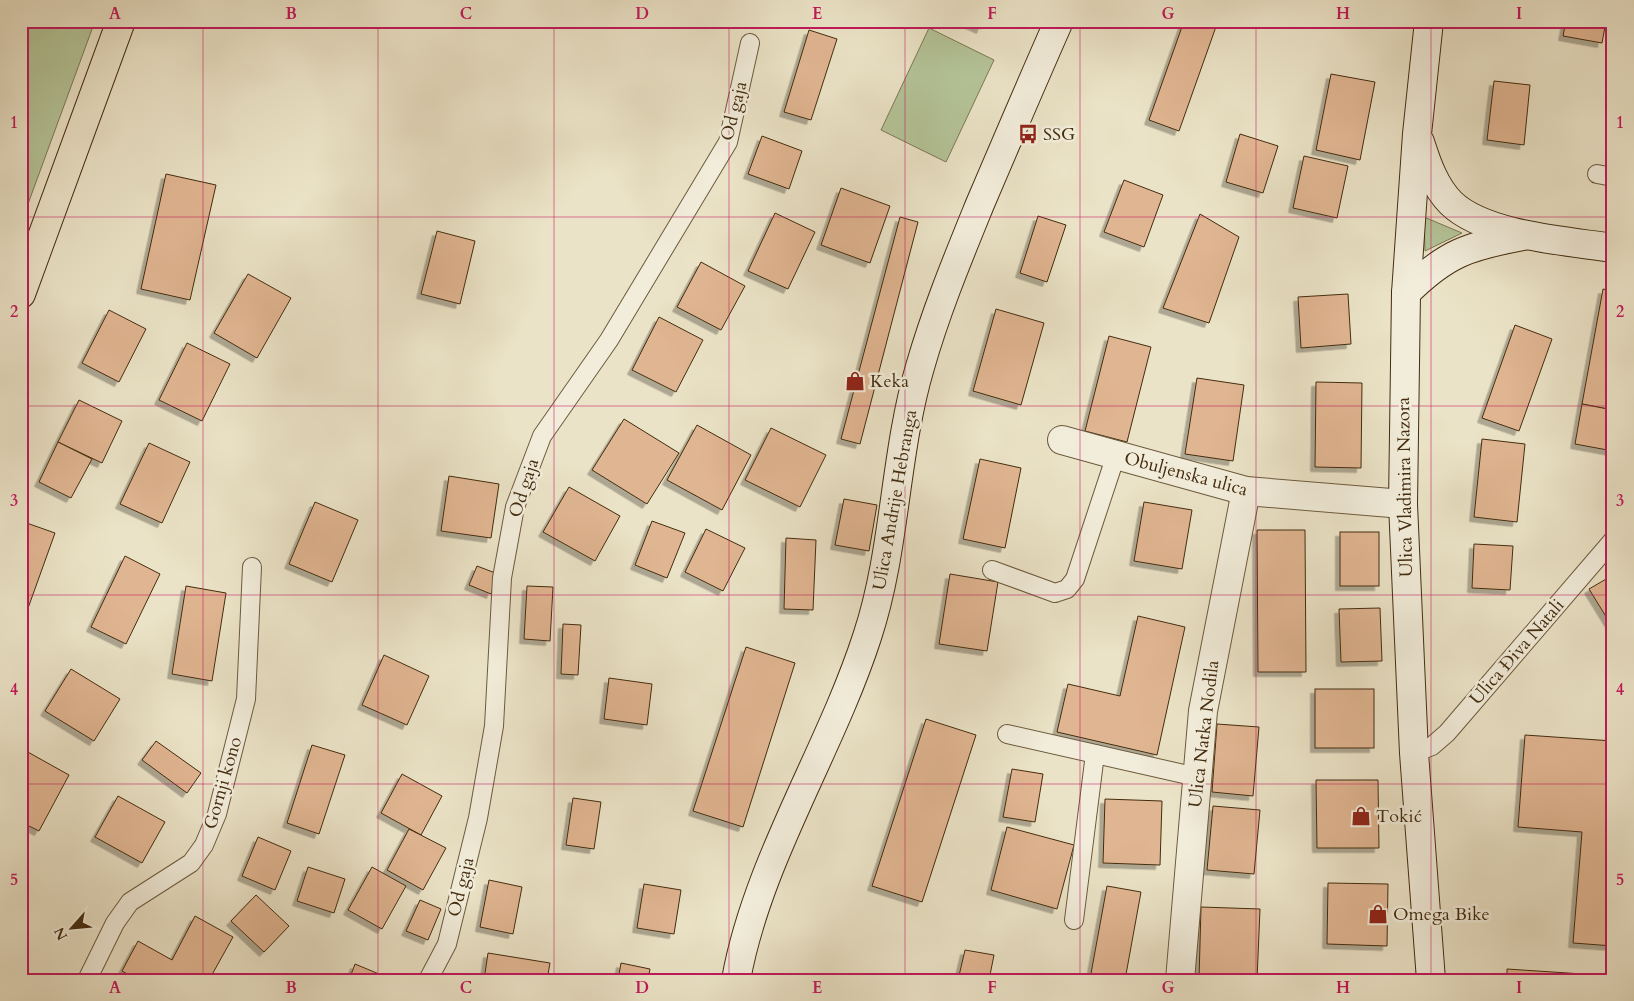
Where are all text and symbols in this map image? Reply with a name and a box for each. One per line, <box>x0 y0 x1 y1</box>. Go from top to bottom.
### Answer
text: A <box>109 3 121 25</box>
text: B <box>285 3 297 25</box>
text: C <box>460 3 472 25</box>
text: D <box>635 3 649 25</box>
text: E <box>812 3 822 25</box>
text: F <box>987 3 997 25</box>
text: G <box>1161 3 1175 25</box>
text: H <box>1336 3 1350 25</box>
text: I <box>1516 3 1522 25</box>
street label: Od gaja <box>715 78 754 143</box>
text: 1 <box>10 112 18 134</box>
text: 1 <box>1616 112 1624 134</box>
place label: SSG <box>1043 122 1075 147</box>
bus stop icon: SSG <box>1017 123 1039 145</box>
text: 2 <box>10 301 18 323</box>
text: 2 <box>1616 301 1624 323</box>
place label: Keka <box>870 369 909 394</box>
shop icon: Keka <box>844 370 866 392</box>
street label: Ulica Vladimira Nazora <box>1391 397 1419 577</box>
street label: Ulica Andrije Hebranga <box>867 408 923 592</box>
street label: Obuljenska ulica <box>1121 445 1251 503</box>
street label: Od gaja <box>503 455 545 521</box>
text: 3 <box>10 490 18 512</box>
text: 3 <box>1616 490 1624 512</box>
street label: Ulica Điva Natali <box>1464 594 1570 710</box>
street label: Ulica Natka Nodila <box>1183 659 1225 809</box>
text: 4 <box>10 679 18 701</box>
text: 4 <box>1616 679 1624 701</box>
street label: Gornji kono <box>198 734 248 832</box>
place label: Tokić <box>1376 804 1422 829</box>
shop icon: Tokić <box>1350 805 1372 827</box>
street label: Od gaja <box>442 854 481 919</box>
text: 5 <box>10 869 18 891</box>
text: 5 <box>1616 869 1624 891</box>
place label: Omega Bike <box>1393 902 1490 927</box>
shop icon: Omega Bike <box>1367 903 1389 925</box>
north arrow <box>48 904 98 954</box>
text: N <box>50 924 72 943</box>
text: A <box>109 977 121 999</box>
text: B <box>285 977 297 999</box>
text: C <box>460 977 472 999</box>
text: D <box>635 977 649 999</box>
text: E <box>812 977 822 999</box>
text: F <box>987 977 997 999</box>
text: G <box>1161 977 1175 999</box>
text: H <box>1336 977 1350 999</box>
text: I <box>1516 977 1522 999</box>

